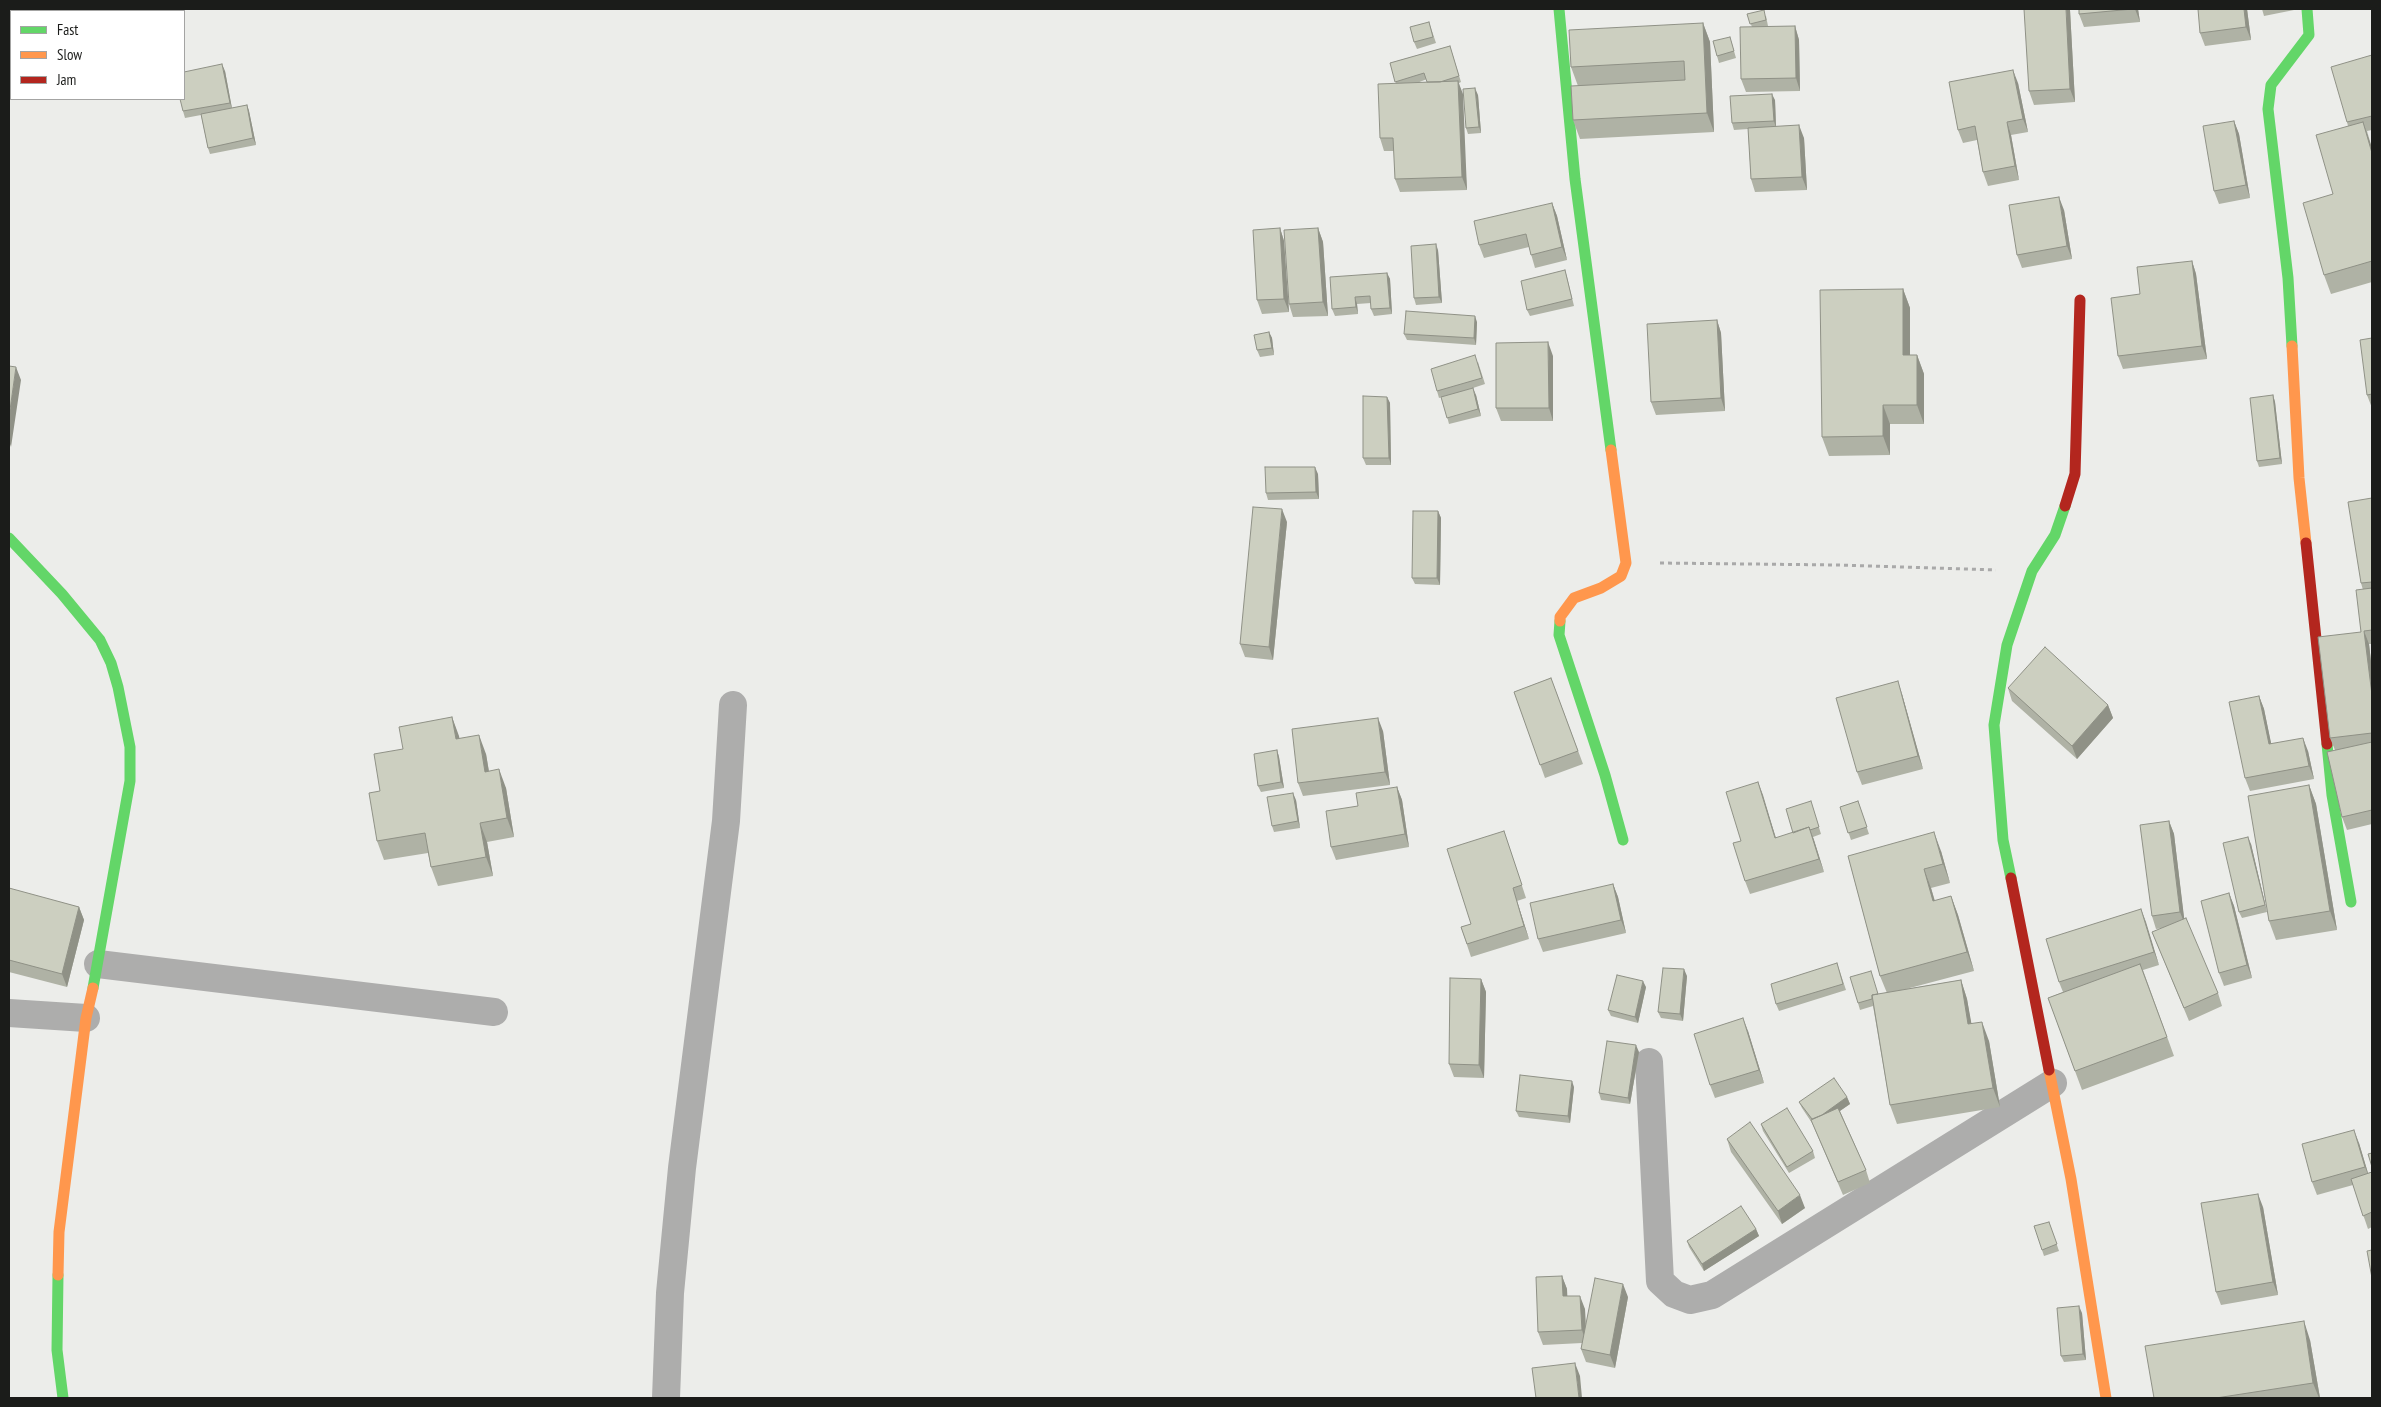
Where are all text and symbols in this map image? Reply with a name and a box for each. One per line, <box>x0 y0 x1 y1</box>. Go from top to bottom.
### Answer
legend <box>10 10 185 100</box>
text: Fast <box>57 20 78 39</box>
text: Slow <box>57 45 82 64</box>
text: Jam <box>57 70 76 89</box>

